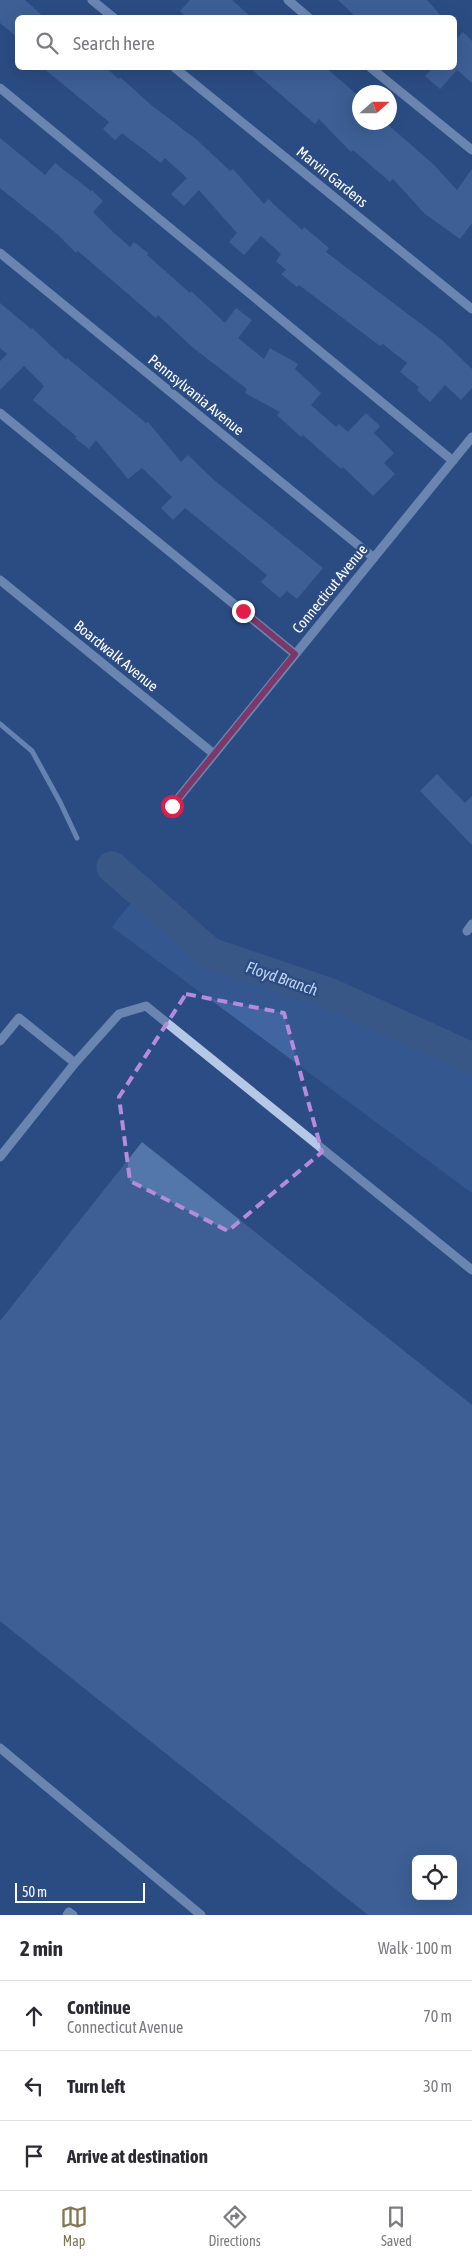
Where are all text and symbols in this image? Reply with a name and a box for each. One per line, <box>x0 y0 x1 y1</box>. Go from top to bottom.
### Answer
search box <box>15 15 457 70</box>
icon: search <box>33 29 61 57</box>
text: Search here <box>73 32 155 54</box>
north arrow <box>352 85 397 130</box>
street label: Marvin Gardens <box>293 143 371 210</box>
street label: Pennsylvania Avenue <box>145 351 248 439</box>
street label: Connecticut Avenue <box>289 541 371 636</box>
route end <box>232 600 255 623</box>
street label: Boardwalk Avenue <box>71 617 162 695</box>
route start <box>161 795 184 818</box>
water label: Floyd Branch <box>243 957 320 1000</box>
map controls <box>412 1855 457 1900</box>
button: locate <box>412 1855 457 1900</box>
scale bar <box>15 1880 145 1903</box>
text: 50 m <box>22 1884 47 1900</box>
text: 2 min <box>20 1936 63 1960</box>
text: Walk · 100 m <box>378 1939 452 1957</box>
text: Continue <box>67 1996 131 2018</box>
icon: ahead <box>20 2002 48 2030</box>
text: 70 m <box>423 2007 452 2025</box>
text: Connecticut Avenue <box>67 2018 183 2036</box>
icon: left <box>20 2072 48 2100</box>
text: Turn left <box>67 2075 125 2097</box>
text: 30 m <box>423 2077 452 2095</box>
icon: arrive <box>20 2142 48 2170</box>
text: Arrive at destination <box>67 2145 208 2167</box>
tab: Map <box>60 2203 88 2249</box>
tab: Directions <box>208 2203 261 2249</box>
tab: Saved <box>381 2203 412 2249</box>

